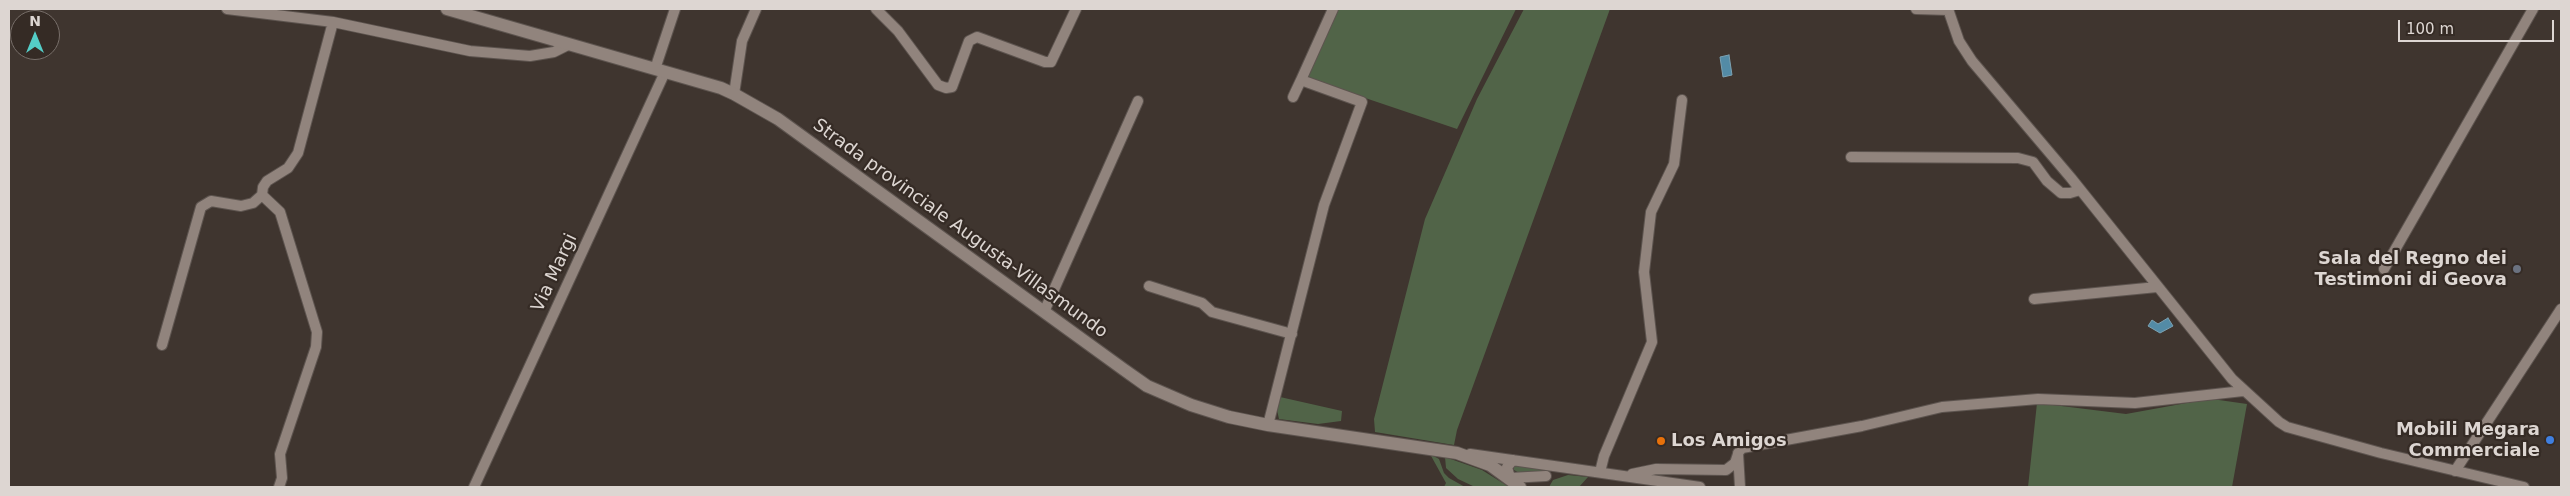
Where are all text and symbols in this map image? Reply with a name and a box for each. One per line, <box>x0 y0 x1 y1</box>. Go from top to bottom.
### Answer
north arrow <box>10 10 60 60</box>
scale bar <box>2400 10 2556 42</box>
text: N <box>29 13 41 29</box>
text: 100 m <box>2406 20 2454 38</box>
street label: Strada provinciale Augusta-Villasmundo <box>808 115 1112 343</box>
street label: Via Margi <box>528 230 582 316</box>
place label: Sala del Regno dei Testimoni di Geova <box>2314 248 2507 290</box>
marker: Sala del Regno dei Testimoni di Geova <box>2511 263 2523 275</box>
place label: Mobili Megara Commerciale <box>2396 419 2540 462</box>
place label: Los Amigos <box>1671 430 1787 452</box>
marker: Mobili Megara Commerciale <box>2544 434 2556 446</box>
marker: Los Amigos <box>1655 435 1667 447</box>

